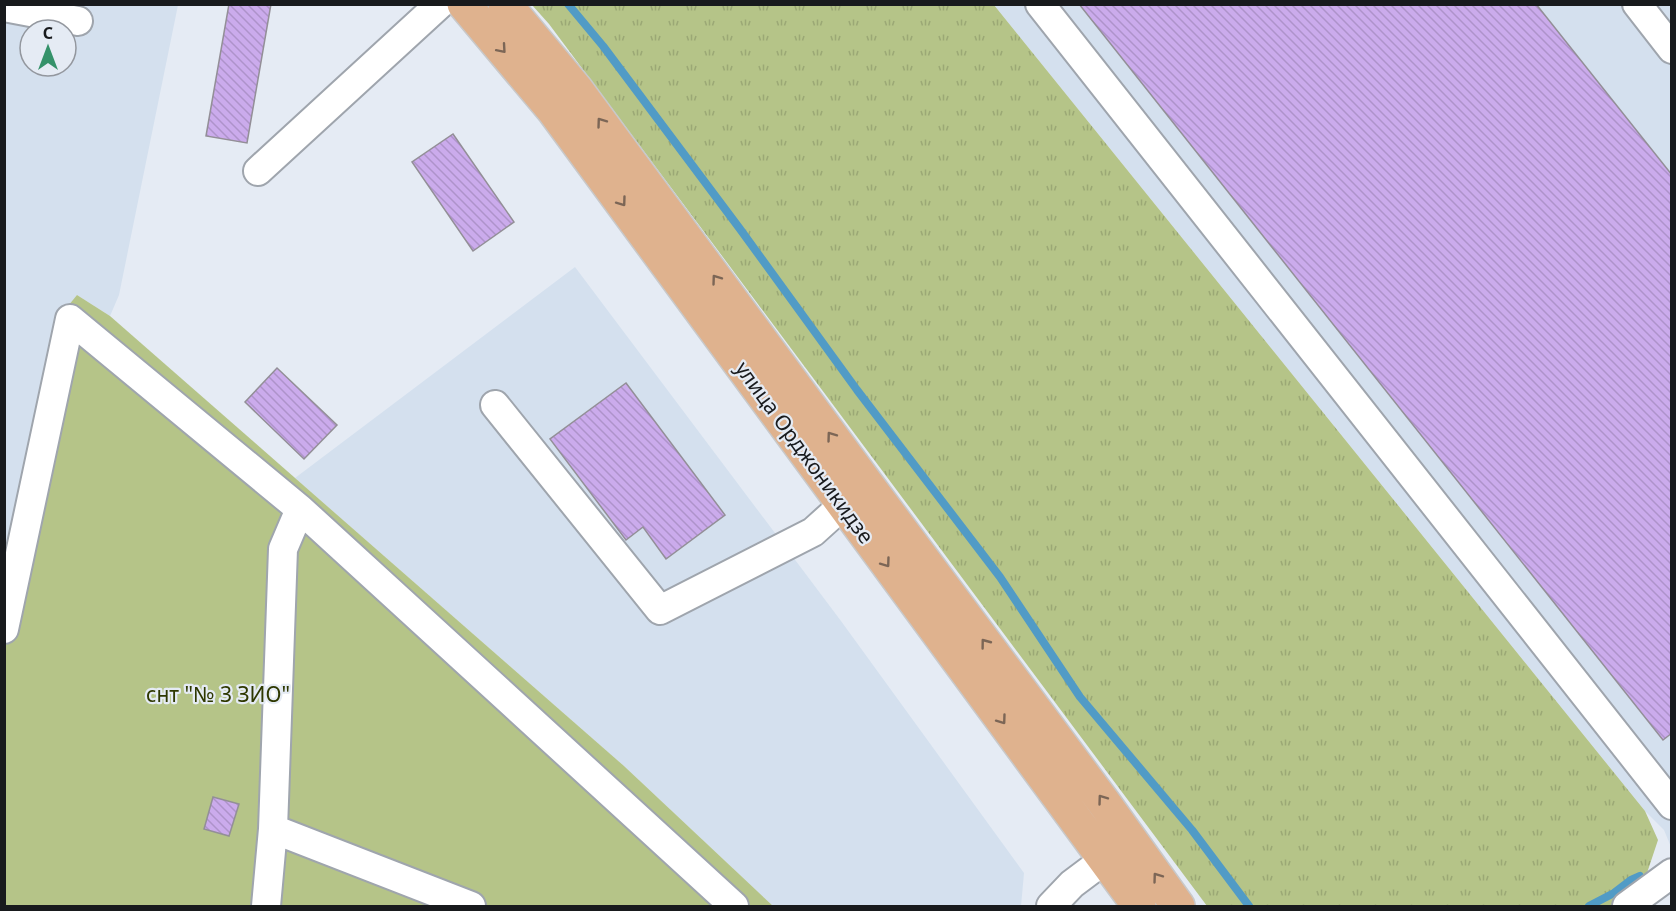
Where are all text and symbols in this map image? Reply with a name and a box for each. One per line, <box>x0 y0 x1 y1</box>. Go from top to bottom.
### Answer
north arrow <box>18 18 78 78</box>
text: С <box>43 22 53 44</box>
one-way arrow <box>495 42 506 53</box>
one-way arrow <box>597 117 608 128</box>
one-way arrow <box>615 196 626 207</box>
one-way arrow <box>712 274 723 285</box>
street label: улица Орджоникидзе <box>729 355 881 549</box>
one-way arrow <box>828 432 839 443</box>
one-way arrow <box>879 556 890 567</box>
one-way arrow <box>981 639 992 650</box>
park label: снт "№ 3 ЗИО" <box>146 680 290 708</box>
one-way arrow <box>995 713 1006 724</box>
one-way arrow <box>1098 795 1109 806</box>
one-way arrow <box>1153 872 1164 883</box>

